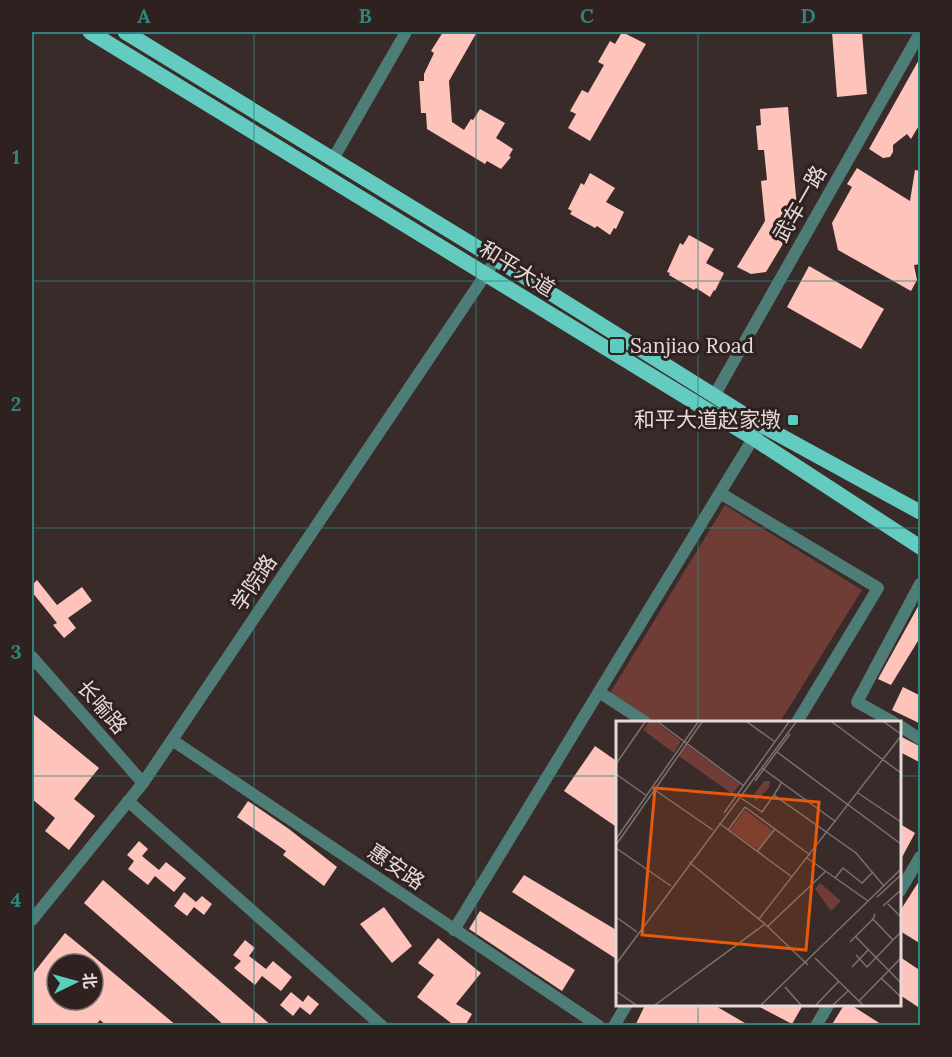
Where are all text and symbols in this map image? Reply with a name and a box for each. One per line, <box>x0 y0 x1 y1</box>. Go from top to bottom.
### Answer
text: A <box>137 3 151 28</box>
text: B <box>358 3 372 28</box>
text: C <box>580 3 594 28</box>
text: D <box>800 3 816 28</box>
text: 1 <box>12 144 20 169</box>
street label: 武车一路 <box>767 161 832 247</box>
street label: 和平大道 <box>474 235 560 302</box>
place label: Sanjiao Road <box>630 332 754 359</box>
marker: Sanjiao Road <box>608 337 626 355</box>
text: 2 <box>11 391 21 416</box>
place label: 和平大道赵家墩 <box>634 406 781 433</box>
marker: 和平大道赵家墩 <box>786 413 800 427</box>
street label: 学院路 <box>225 549 282 616</box>
text: 3 <box>10 639 22 664</box>
street label: 长喻路 <box>72 674 133 739</box>
inset map <box>616 721 901 1006</box>
street label: 惠安路 <box>363 838 430 895</box>
text: 4 <box>11 887 22 912</box>
north arrow <box>45 952 105 1012</box>
text: 北 <box>79 972 101 990</box>

